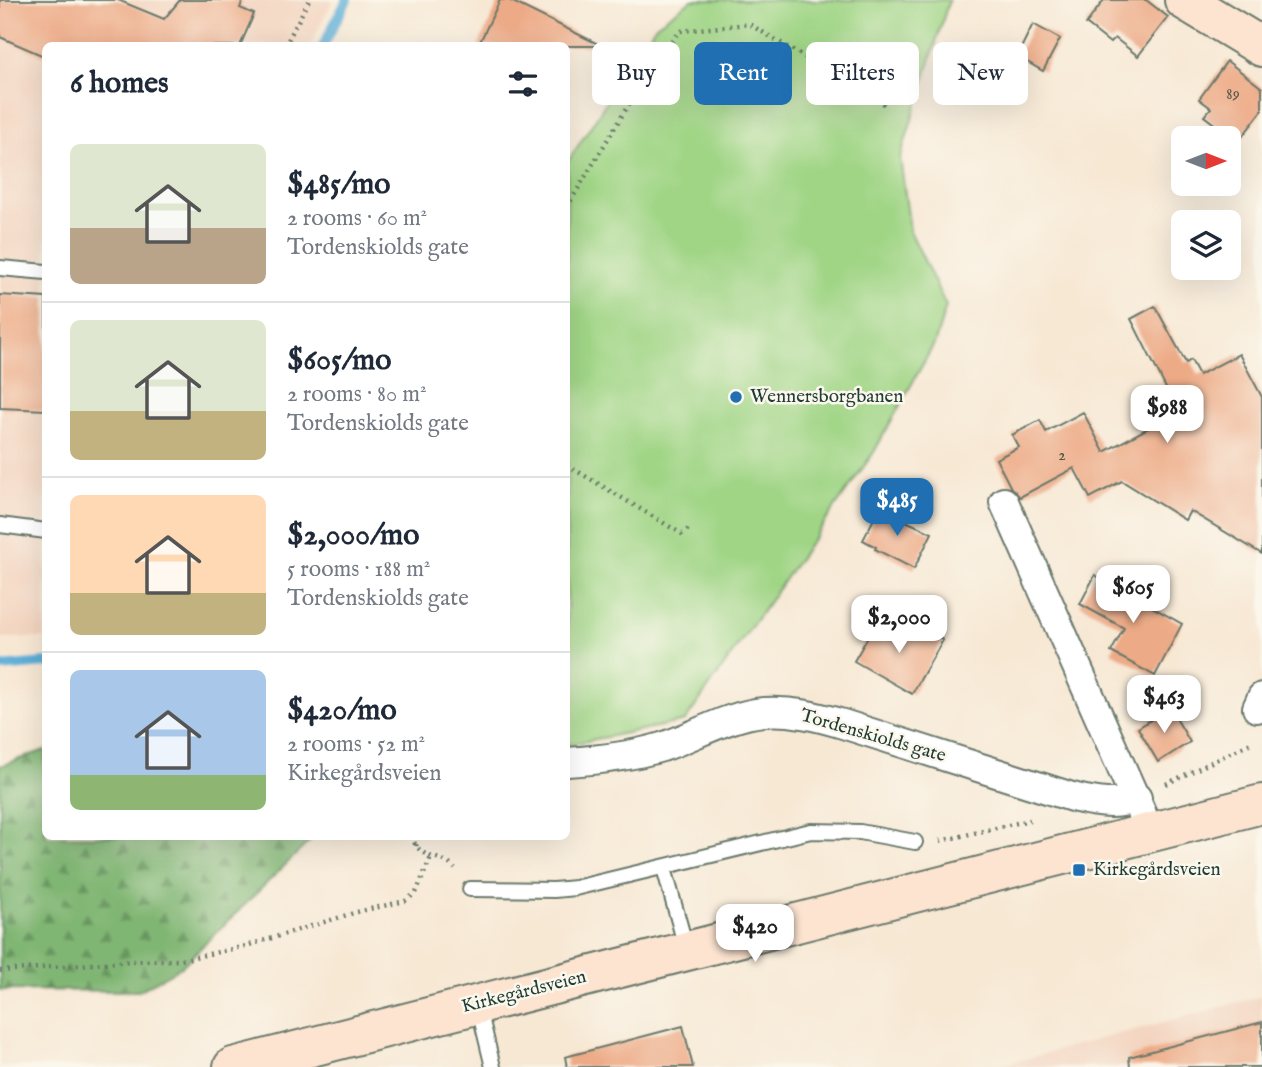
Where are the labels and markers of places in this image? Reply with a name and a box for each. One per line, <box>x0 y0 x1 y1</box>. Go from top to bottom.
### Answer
place label: Wennersborgbanen <box>750 385 903 409</box>
pin: $988 <box>1126 386 1208 445</box>
marker: Wennersborgbanen <box>728 389 744 405</box>
pin: $485 <box>856 478 938 538</box>
pin: $605 <box>1092 566 1174 625</box>
pin: $2,000 <box>842 596 956 655</box>
pin: $463 <box>1123 676 1205 735</box>
place label: Kirkegårdsveien <box>1093 858 1221 882</box>
marker: Kirkegårdsveien <box>1071 862 1087 878</box>
pin: $420 <box>714 904 796 964</box>

